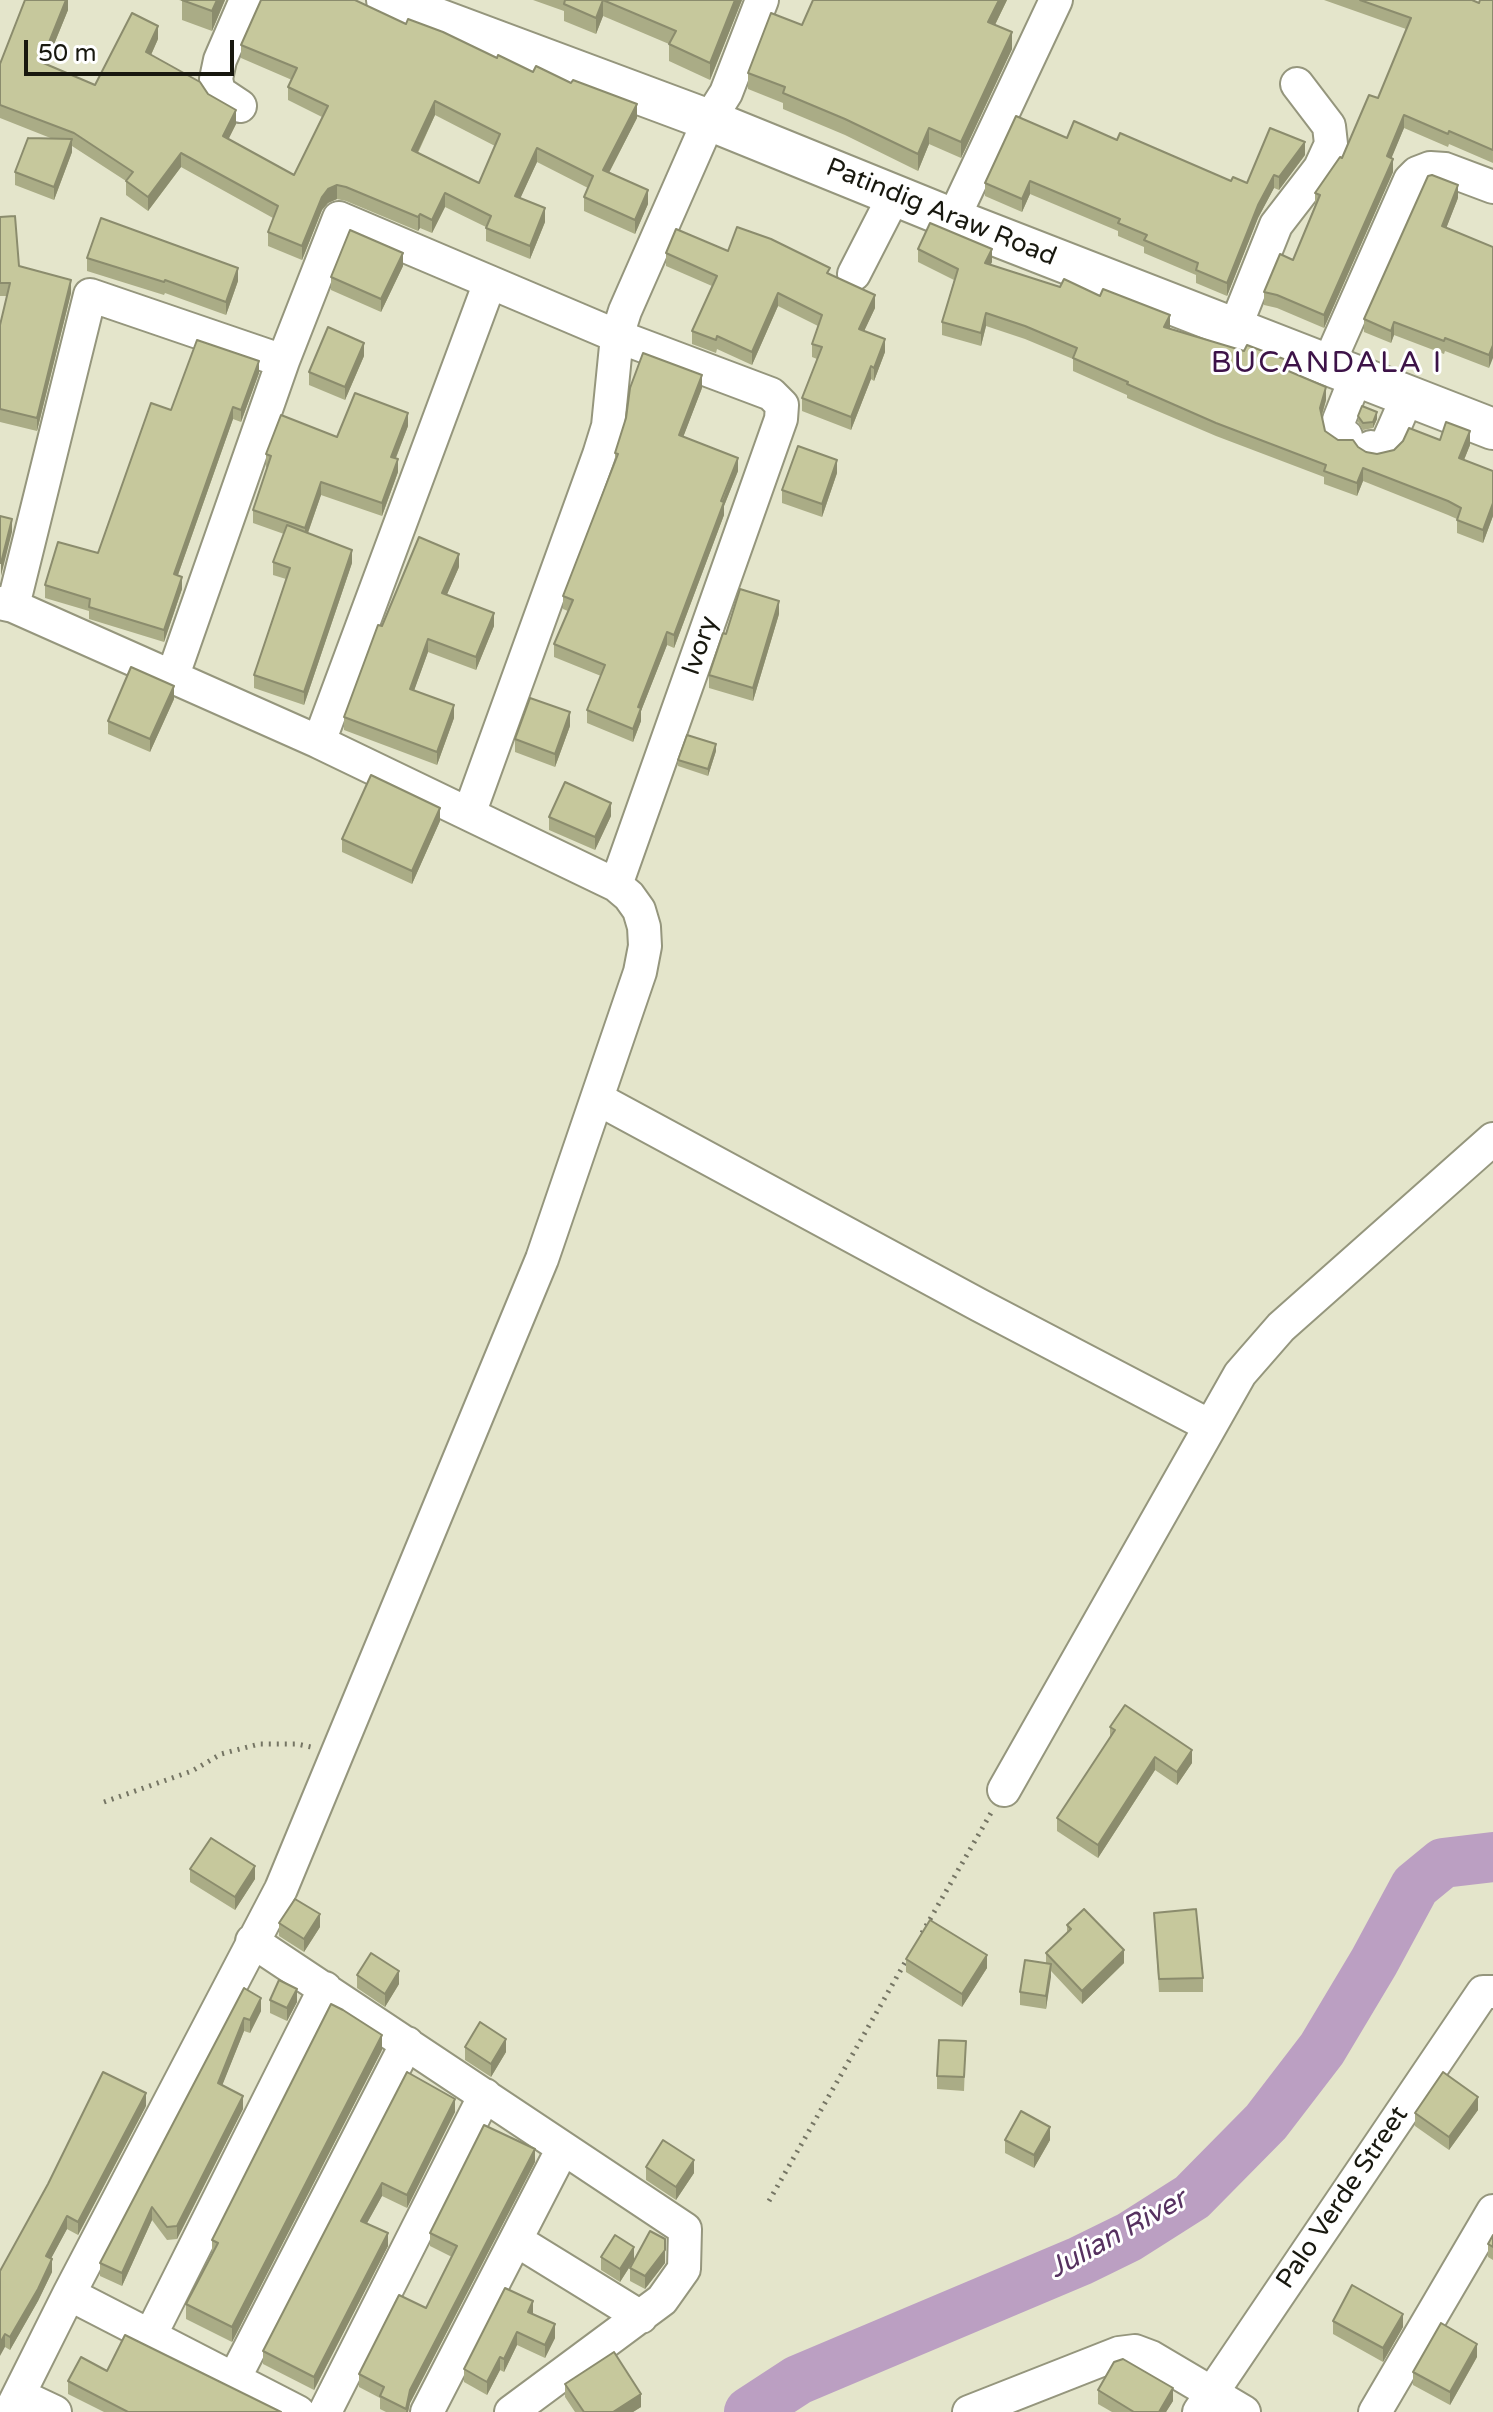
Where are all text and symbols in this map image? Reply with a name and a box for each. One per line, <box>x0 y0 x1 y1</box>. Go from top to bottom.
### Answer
scale bar <box>28 24 238 74</box>
text: 50 m <box>38 39 96 68</box>
street label: Patindig Araw Road <box>821 153 1061 273</box>
district label: BUCANDALA I <box>1211 346 1443 382</box>
street label: Ivory <box>676 612 726 680</box>
street label: Palo Verde Street <box>1270 2101 1416 2295</box>
water label: Julian River <box>1043 2183 1193 2287</box>

